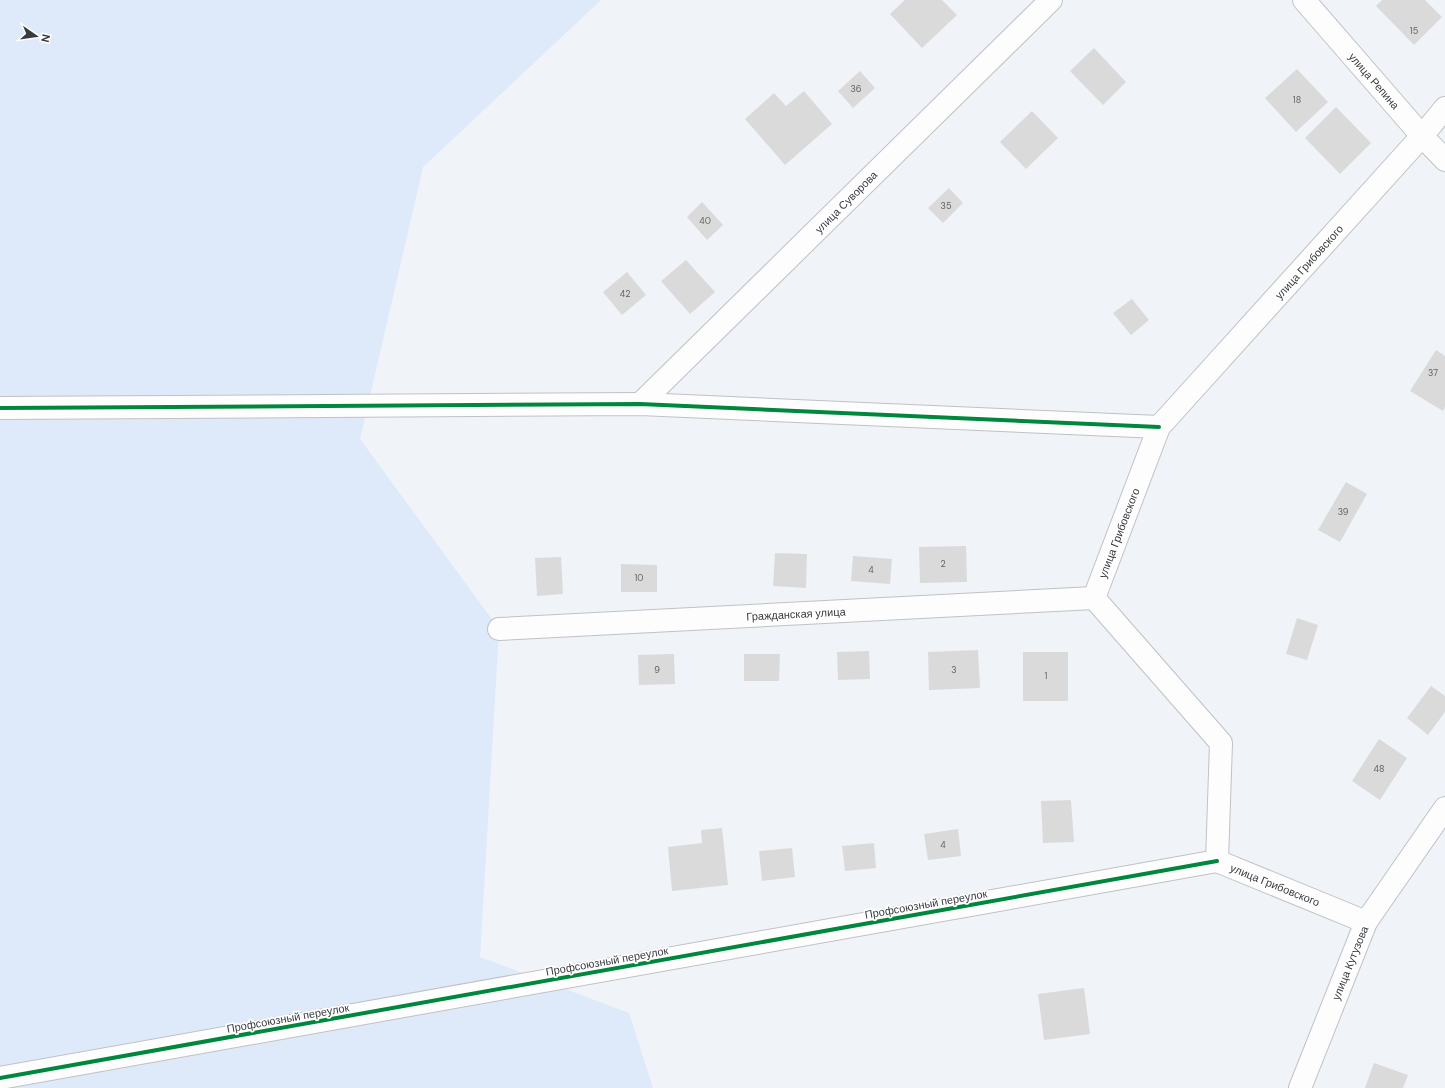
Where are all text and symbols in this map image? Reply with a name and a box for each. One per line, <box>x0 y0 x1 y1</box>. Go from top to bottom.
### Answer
north arrow <box>16 16 56 56</box>
house number: 15 <box>1410 25 1418 37</box>
text: N <box>38 33 53 44</box>
street label: улица Репина <box>1346 50 1403 113</box>
house number: 36 <box>851 83 862 95</box>
house number: 18 <box>1293 94 1301 106</box>
street label: улица Суворова <box>812 167 881 236</box>
house number: 35 <box>941 200 951 212</box>
house number: 40 <box>699 215 711 227</box>
street label: улица Грибовского <box>1272 222 1346 302</box>
house number: 42 <box>620 288 630 300</box>
house number: 37 <box>1428 367 1438 379</box>
street label: улица Грибовского <box>1095 486 1143 580</box>
house number: 39 <box>1338 506 1349 518</box>
house number: 2 <box>940 558 946 570</box>
house number: 4 <box>868 564 874 576</box>
house number: 10 <box>635 572 643 584</box>
street label: Гражданская улица <box>746 604 847 624</box>
house number: 9 <box>654 664 660 676</box>
house number: 3 <box>951 664 957 676</box>
house number: 1 <box>1045 670 1048 682</box>
house number: 48 <box>1374 763 1384 775</box>
house number: 4 <box>940 839 946 851</box>
street label: улица Грибовского <box>1228 861 1322 909</box>
street label: Профсоюзный переулок <box>864 886 989 922</box>
street label: улица Кутузова <box>1329 923 1372 1002</box>
street label: Профсоюзный переулок <box>545 943 670 979</box>
street label: Профсоюзный переулок <box>226 1000 351 1036</box>

